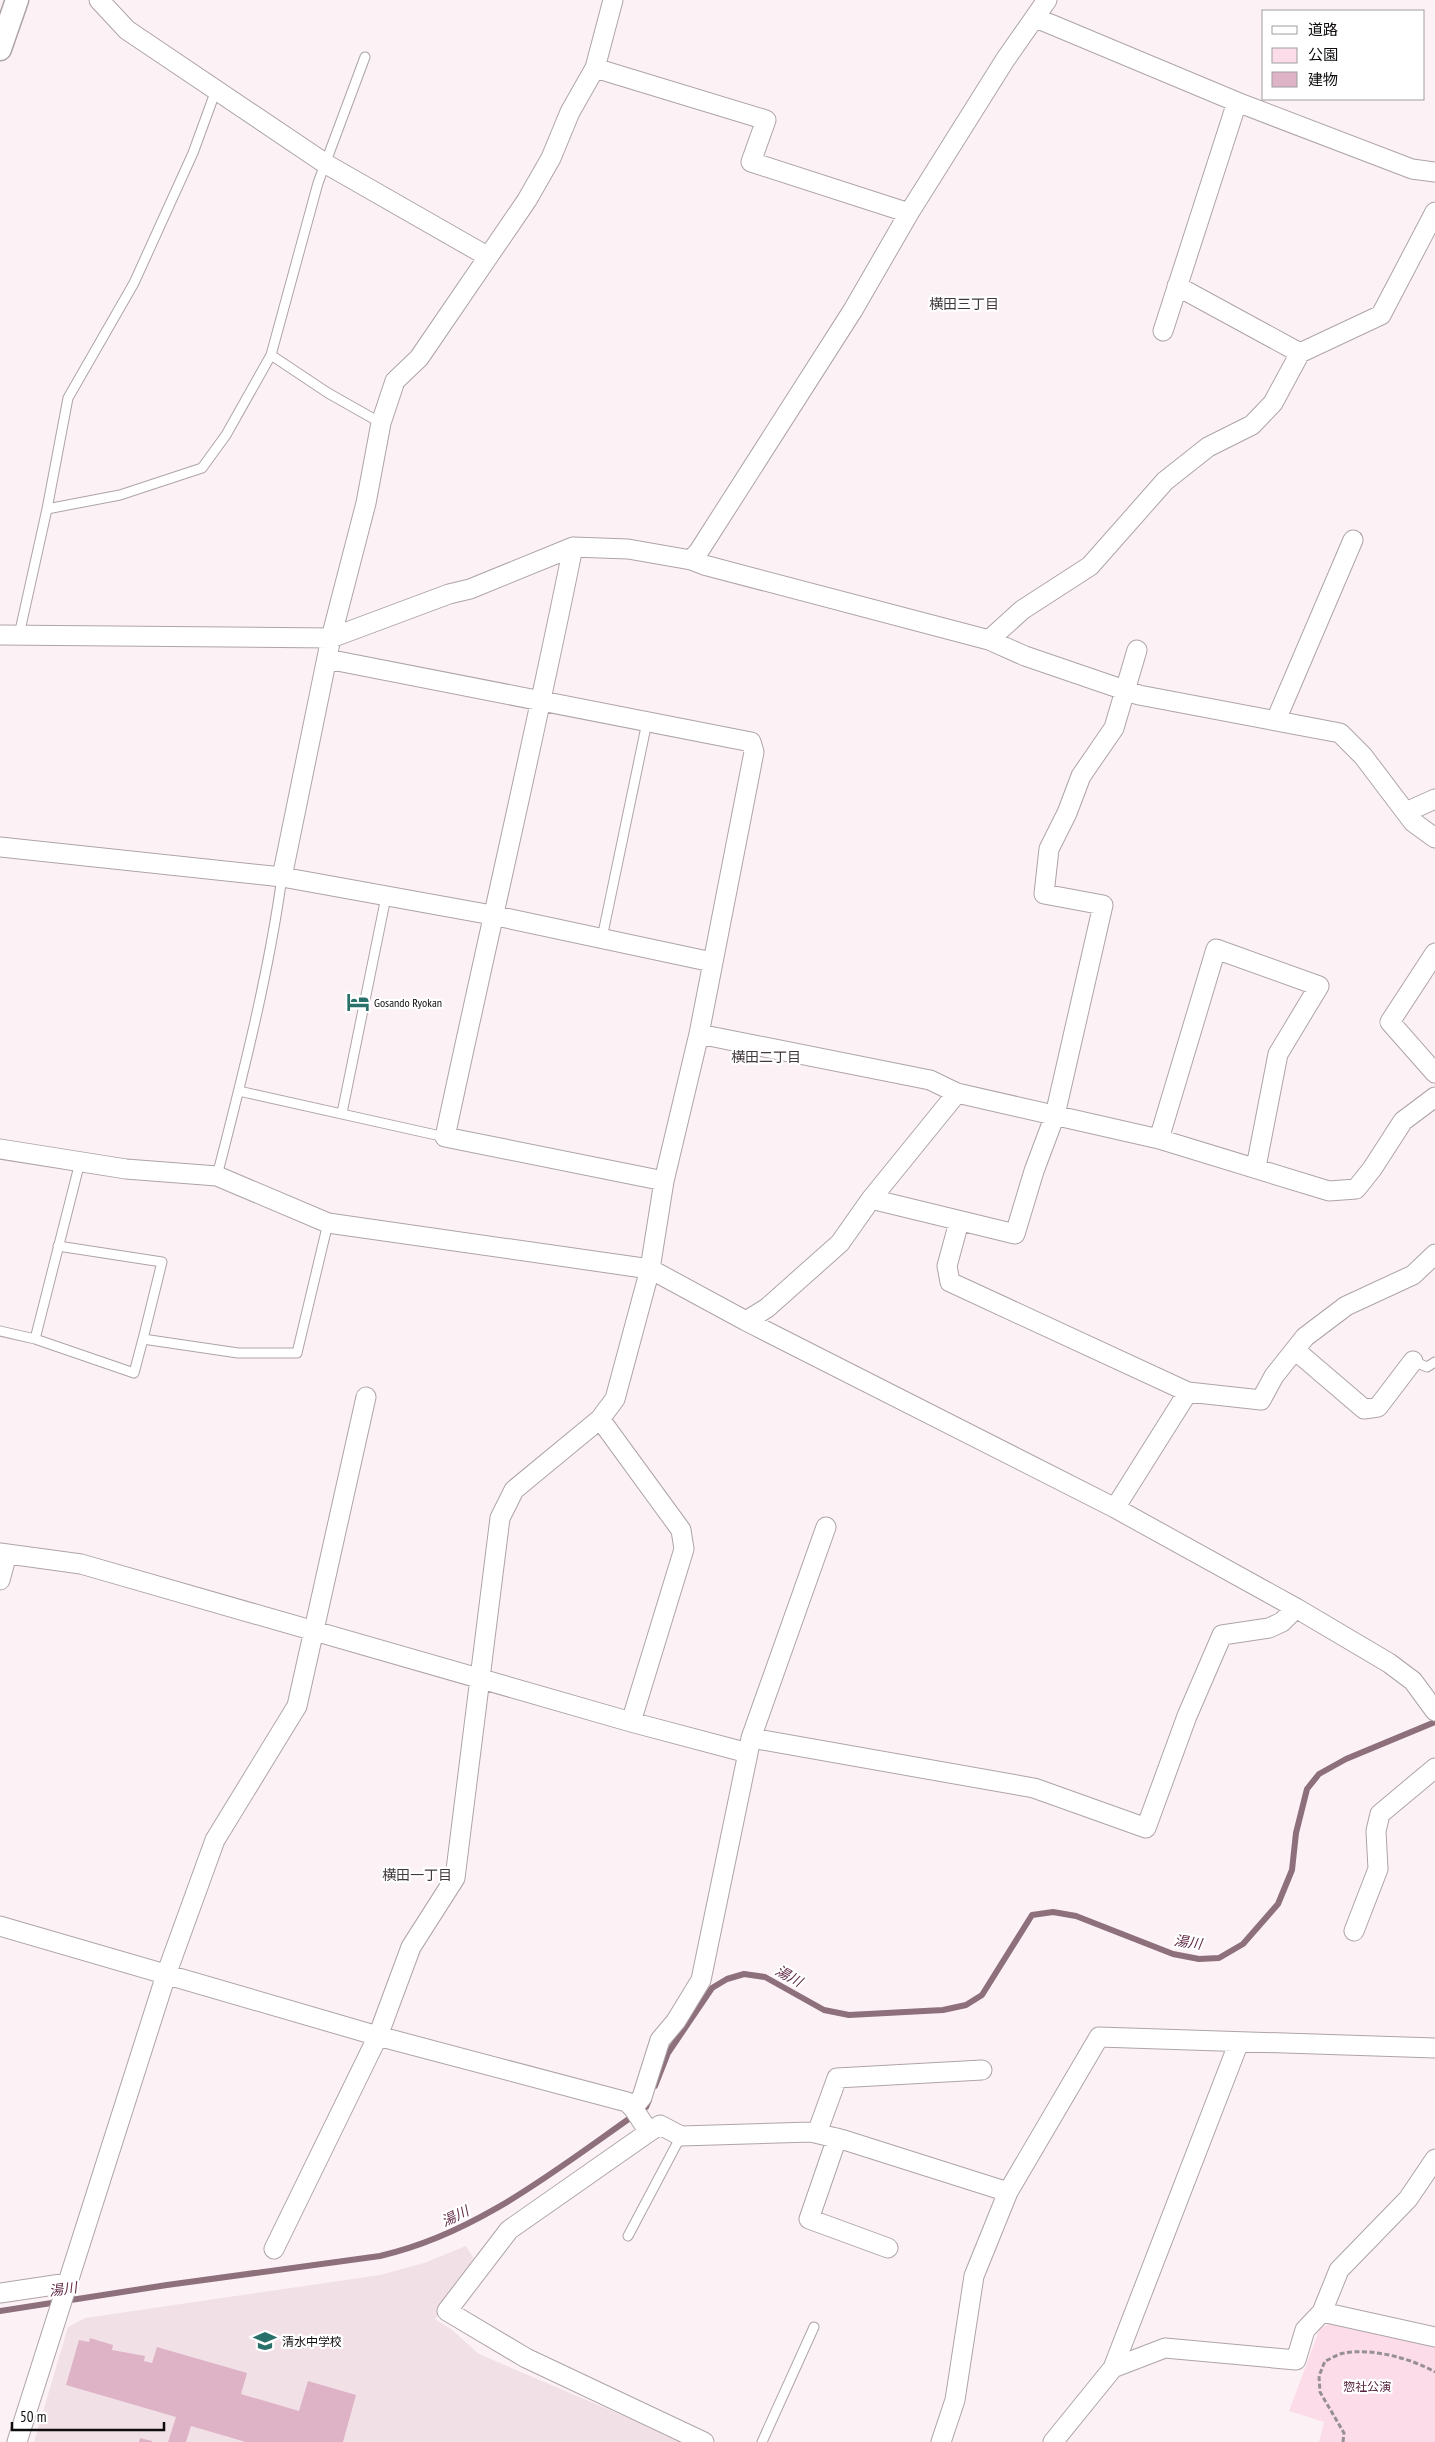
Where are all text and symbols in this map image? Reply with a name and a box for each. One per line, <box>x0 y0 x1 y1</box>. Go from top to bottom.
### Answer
legend <box>1262 10 1425 100</box>
text: 道路 <box>1308 20 1338 39</box>
text: 公園 <box>1308 45 1338 64</box>
text: 建物 <box>1308 70 1338 89</box>
district label: 横田三丁目 <box>929 295 999 313</box>
hotel icon: Gosando Ryokan <box>345 989 371 1015</box>
place label: Gosando Ryokan <box>374 995 442 1010</box>
district label: 横田二丁目 <box>731 1048 801 1066</box>
district label: 横田一丁目 <box>382 1866 452 1884</box>
water label: 湯川 <box>1173 1931 1205 1953</box>
water label: 湯川 <box>772 1961 807 1992</box>
water label: 湯川 <box>438 2201 473 2230</box>
water label: 湯川 <box>48 2278 80 2300</box>
school or university icon: 清水中学校 <box>252 2328 278 2354</box>
place label: 清水中学校 <box>282 2334 342 2349</box>
park label: 惣社公演 <box>1343 2379 1391 2394</box>
scale bar <box>12 2400 165 2432</box>
text: 50 m <box>20 2407 46 2426</box>

